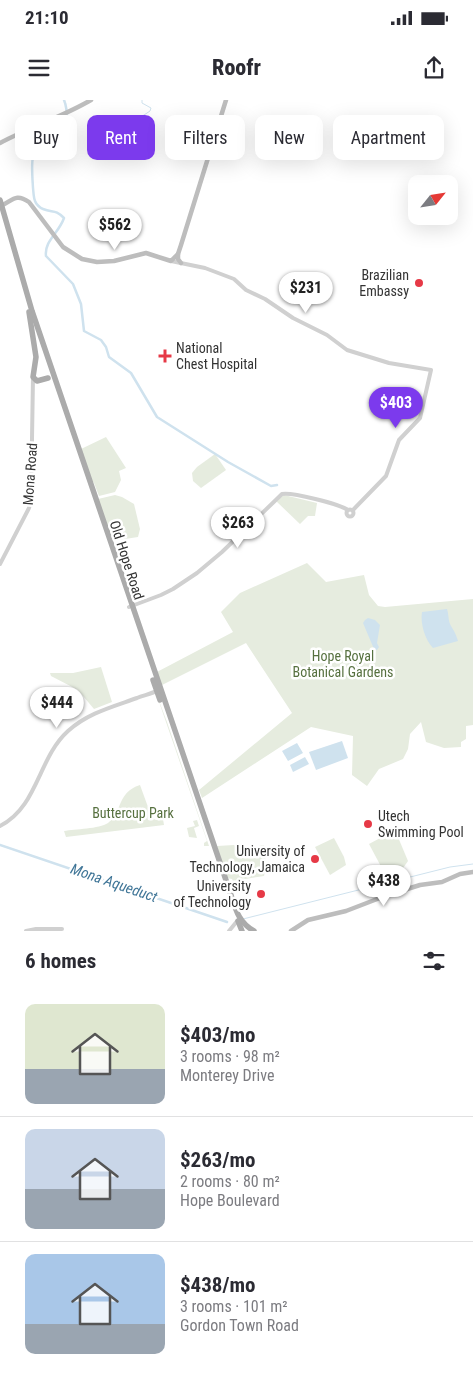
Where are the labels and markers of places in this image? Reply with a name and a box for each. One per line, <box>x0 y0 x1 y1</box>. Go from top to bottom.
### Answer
pin: $562 <box>85 208 145 251</box>
place label: Brazilian Embassy <box>359 267 409 299</box>
pin: $231 <box>276 272 336 314</box>
marker: Brazilian Embassy <box>413 277 425 289</box>
place label: National Chest Hospital <box>176 340 257 372</box>
marker: National Chest Hospital <box>158 349 172 363</box>
pin: $403 <box>366 386 426 429</box>
pin: $263 <box>208 506 268 549</box>
pin: $444 <box>27 686 87 729</box>
place label: Utech Swimming Pool <box>378 808 464 840</box>
marker: Utech Swimming Pool <box>362 818 374 830</box>
place label: University of Technology, Jamaica <box>189 843 306 875</box>
marker: University of Technology, Jamaica <box>309 853 321 865</box>
pin: $438 <box>354 864 414 907</box>
place label: University of Technology <box>173 878 251 910</box>
marker: University of Technology <box>255 888 267 900</box>

